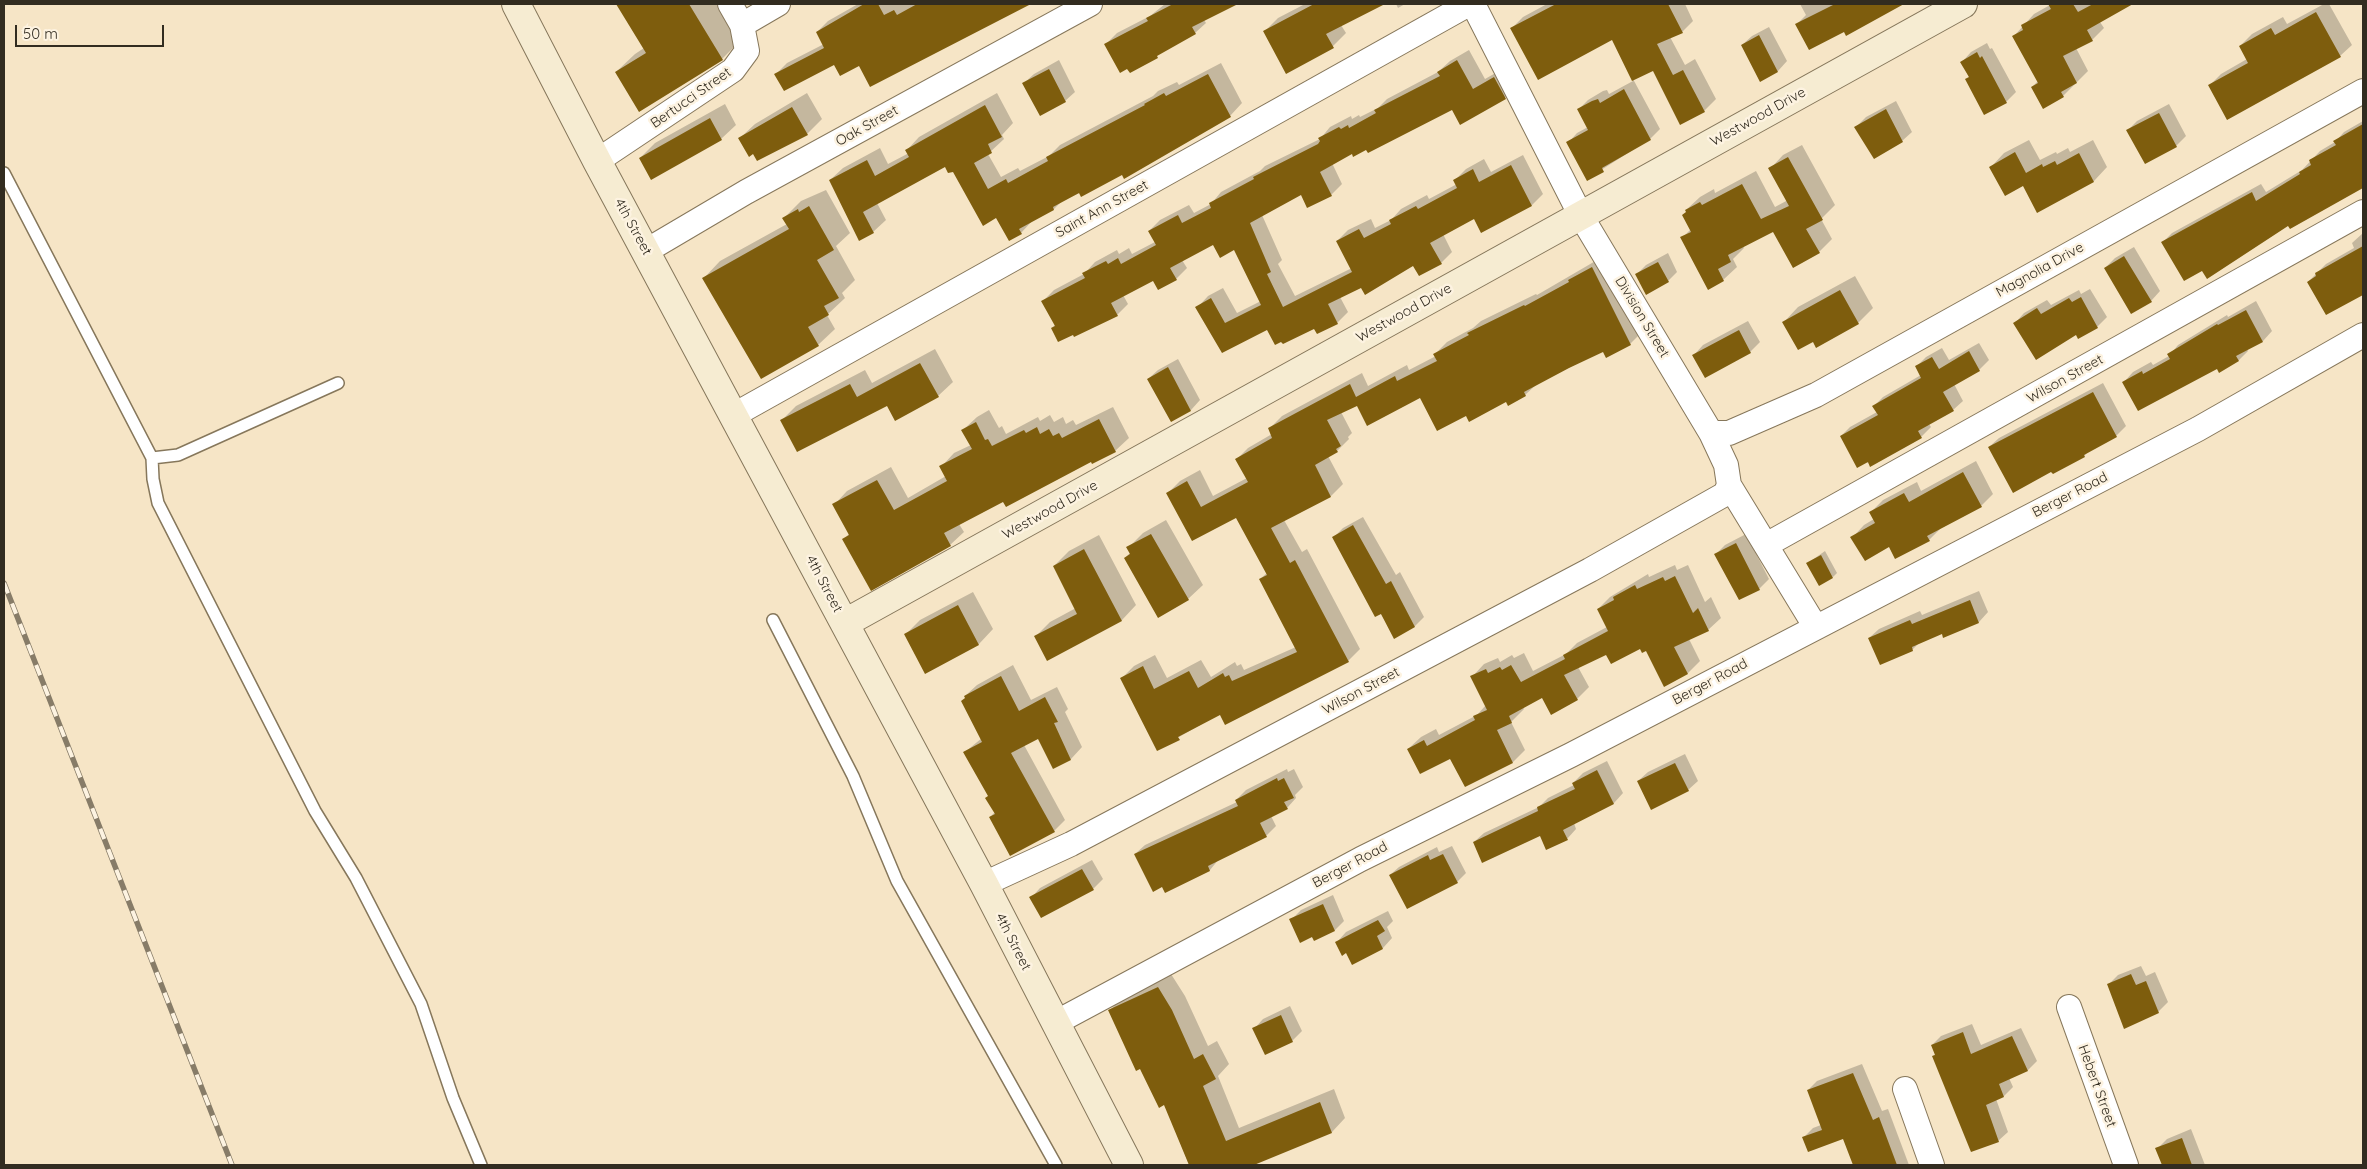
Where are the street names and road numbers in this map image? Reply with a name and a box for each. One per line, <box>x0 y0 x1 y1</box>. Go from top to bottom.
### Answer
street label: Bertucci Street <box>647 64 735 132</box>
street label: Westwood Drive <box>1707 84 1809 150</box>
street label: Oak Street <box>833 102 901 150</box>
street label: Saint Ann Street <box>1053 177 1151 241</box>
street label: 4th Street <box>611 196 655 258</box>
street label: Magnolia Drive <box>1993 239 2087 301</box>
street label: Division Street <box>1611 273 1673 361</box>
street label: Westwood Drive <box>1353 280 1455 346</box>
street label: Wilson Street <box>2024 351 2106 407</box>
street label: Berger Road <box>2029 469 2111 521</box>
street label: Westwood Drive <box>999 477 1101 543</box>
street label: 4th Street <box>802 553 846 615</box>
street label: Berger Road <box>1670 655 1750 709</box>
street label: Wilson Street <box>1320 664 1402 718</box>
street label: Berger Road <box>1310 838 1390 892</box>
street label: 4th Street <box>991 910 1035 974</box>
street label: Hebert Street <box>2074 1042 2120 1130</box>

